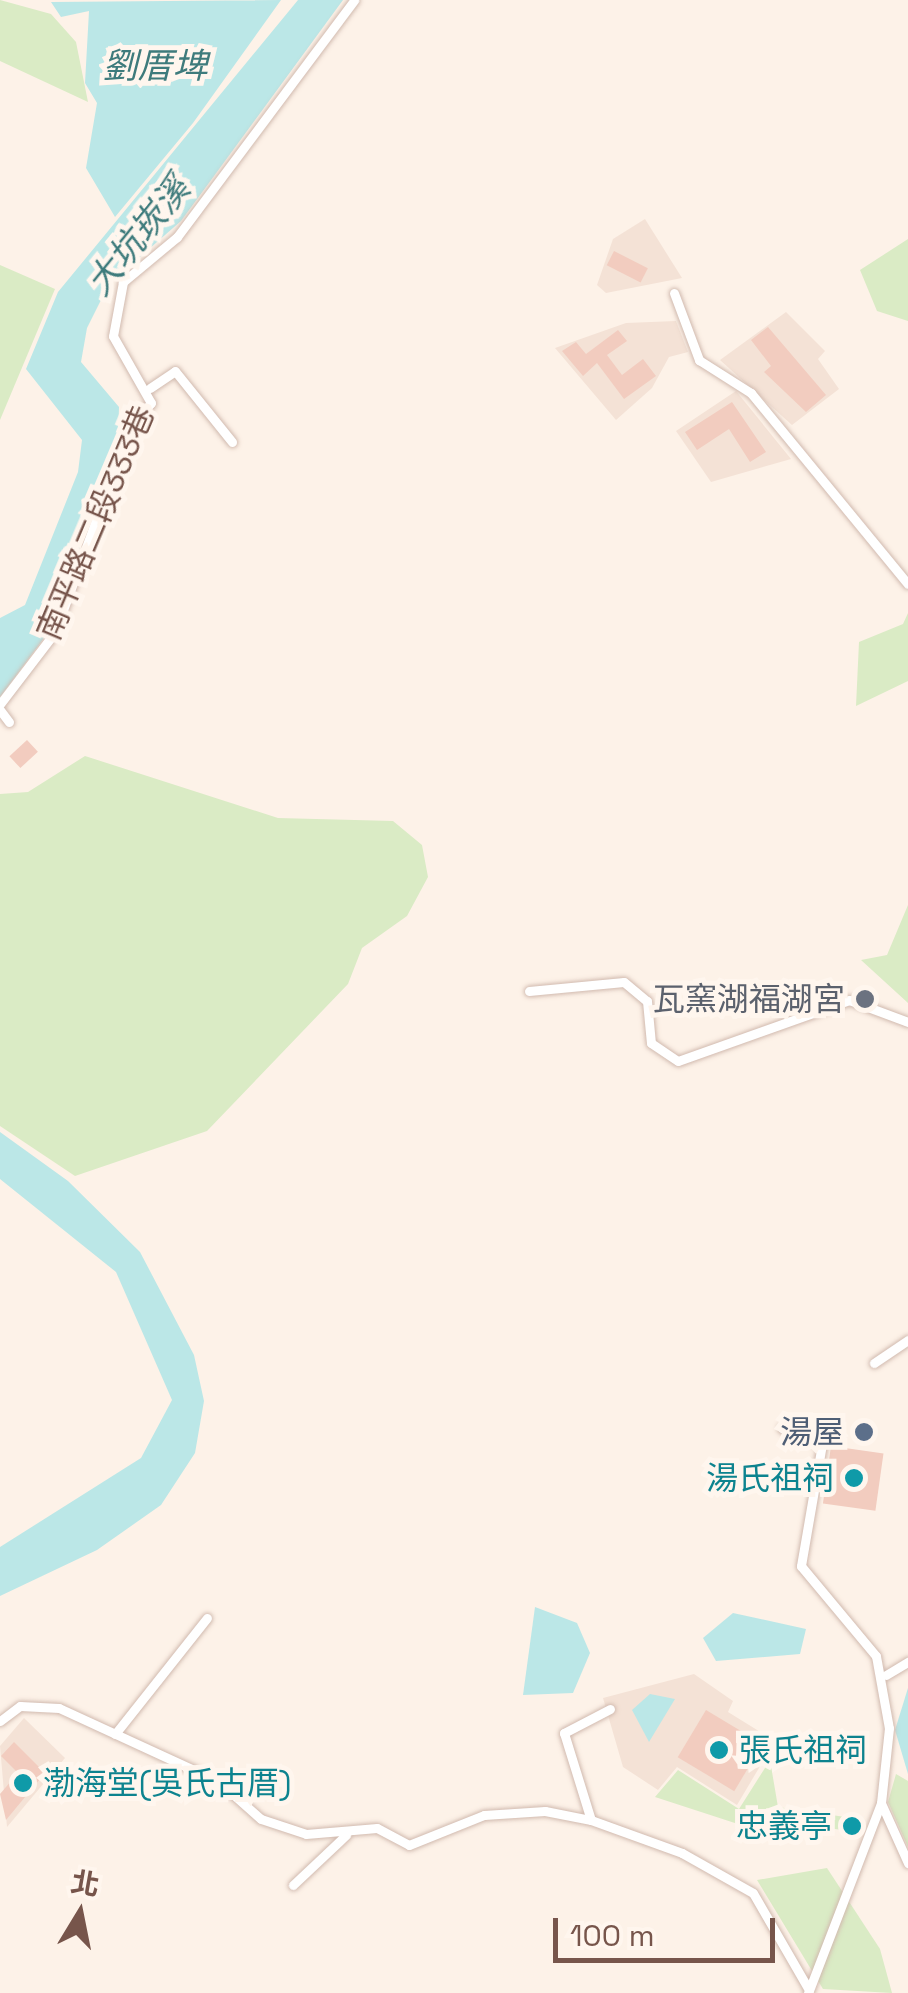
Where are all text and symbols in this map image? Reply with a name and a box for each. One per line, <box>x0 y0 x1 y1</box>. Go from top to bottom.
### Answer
water label: 劉厝埤 <box>103 45 207 87</box>
water label: 大坑崁溪 <box>78 168 198 304</box>
street label: 南平路二段333巷 <box>29 400 163 646</box>
place label: 瓦窯湖福湖宮 <box>653 980 845 1018</box>
marker: 瓦窯湖福湖宮 <box>854 988 876 1010</box>
place label: 湯屋 <box>780 1413 844 1451</box>
marker: 湯屋 <box>853 1421 875 1443</box>
place label: 湯氏祖祠 <box>706 1459 834 1497</box>
marker: 湯氏祖祠 <box>843 1467 865 1489</box>
place label: 張氏祖祠 <box>739 1731 867 1769</box>
marker: 張氏祖祠 <box>708 1739 730 1761</box>
place label: 渤海堂(吳氏古厝) <box>43 1764 291 1802</box>
marker: 渤海堂(吳氏古厝) <box>12 1772 34 1794</box>
place label: 忠義亭 <box>736 1807 832 1845</box>
marker: 忠義亭 <box>841 1815 863 1837</box>
north arrow <box>30 1863 130 1963</box>
text: 北 <box>68 1863 102 1904</box>
scale bar <box>558 1898 780 1960</box>
text: 100 m <box>570 1916 655 1955</box>

